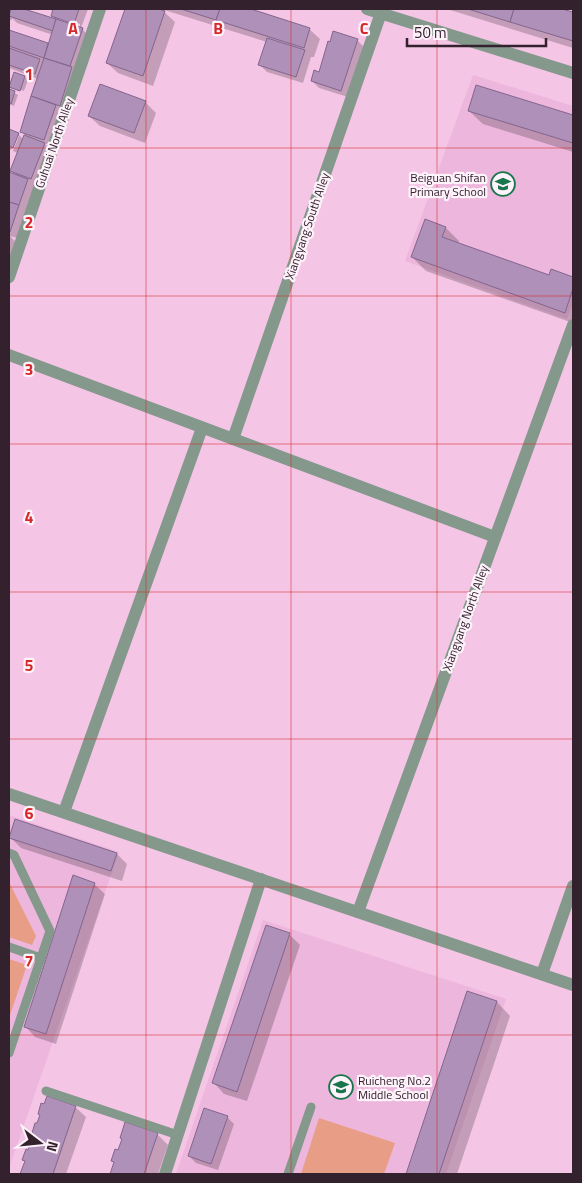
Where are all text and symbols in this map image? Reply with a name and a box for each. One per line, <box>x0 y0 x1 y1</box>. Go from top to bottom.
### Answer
scale bar <box>407 15 546 47</box>
text: A <box>68 16 78 40</box>
text: B <box>213 16 223 40</box>
text: C <box>360 16 369 40</box>
text: 50 m <box>414 21 447 44</box>
text: 1 <box>25 62 33 86</box>
street label: Guhuai North Alley <box>30 95 78 191</box>
place label: Beiguan Shifan Primary School <box>410 168 486 201</box>
street label: Xiangyang South Alley <box>280 170 334 282</box>
school or university icon: Beiguan Shifan Primary School <box>490 171 516 197</box>
text: 2 <box>25 210 33 234</box>
text: 3 <box>25 357 33 381</box>
text: 4 <box>25 505 34 529</box>
street label: Xiangyang North Alley <box>437 562 493 673</box>
text: 5 <box>25 653 34 677</box>
text: 6 <box>25 801 34 825</box>
text: 7 <box>25 949 33 973</box>
place label: Ruicheng No.2 Middle School <box>358 1071 431 1104</box>
school or university icon: Ruicheng No.2 Middle School <box>328 1074 354 1100</box>
north arrow <box>15 1118 65 1168</box>
text: N <box>42 1139 64 1154</box>

